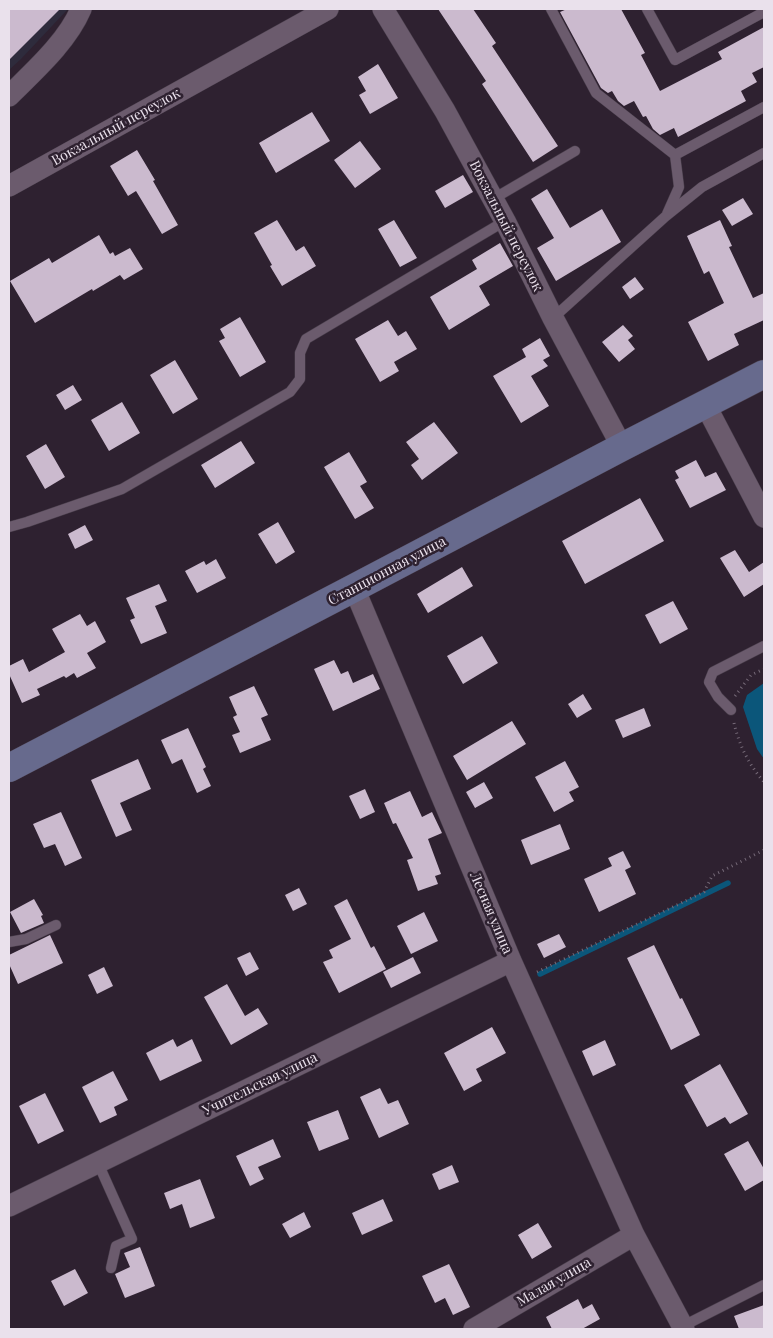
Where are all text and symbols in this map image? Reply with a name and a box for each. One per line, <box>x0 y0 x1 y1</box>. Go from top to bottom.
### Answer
street label: Вокзальный переулок <box>49 85 183 169</box>
street label: Вокзальный переулок <box>466 158 546 294</box>
street label: Станционная улица <box>325 533 449 609</box>
street label: Лесная улица <box>466 869 516 957</box>
street label: Учительская улица <box>200 1049 320 1119</box>
street label: Малая улица <box>514 1254 594 1310</box>

